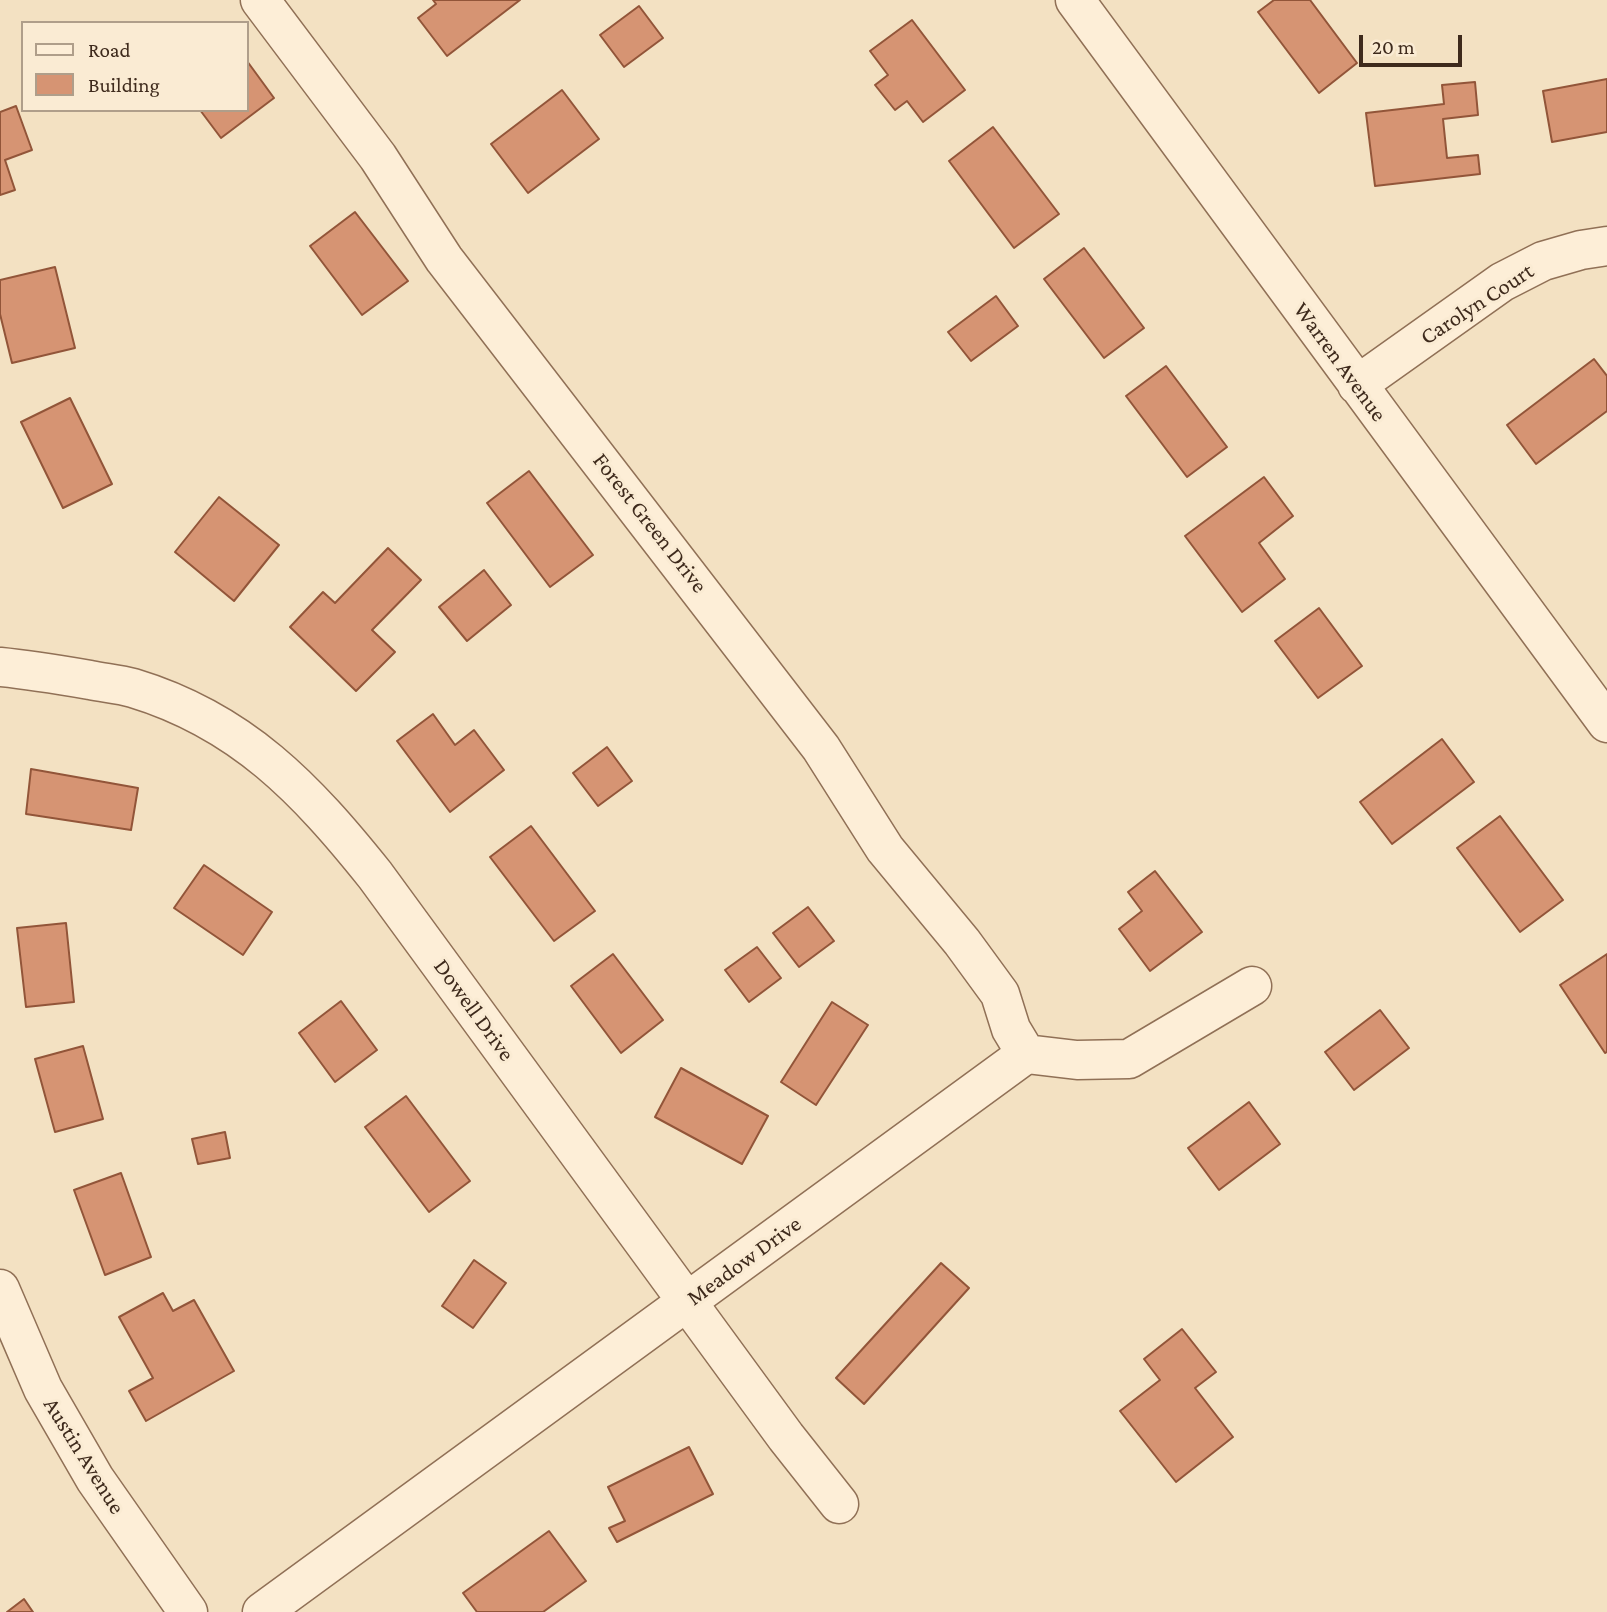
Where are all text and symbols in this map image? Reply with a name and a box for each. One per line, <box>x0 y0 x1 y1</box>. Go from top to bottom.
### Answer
legend <box>21 21 248 112</box>
scale bar <box>1362 21 1465 65</box>
text: 20 m <box>1372 35 1415 59</box>
text: Road <box>88 38 131 62</box>
text: Building <box>88 73 160 97</box>
street label: Carolyn Court <box>1415 257 1539 351</box>
street label: Warren Avenue <box>1287 297 1393 427</box>
street label: Forest Green Drive <box>587 447 713 599</box>
street label: Dowell Drive <box>428 953 520 1067</box>
street label: Meadow Drive <box>681 1210 807 1312</box>
street label: Austin Avenue <box>37 1393 131 1519</box>

